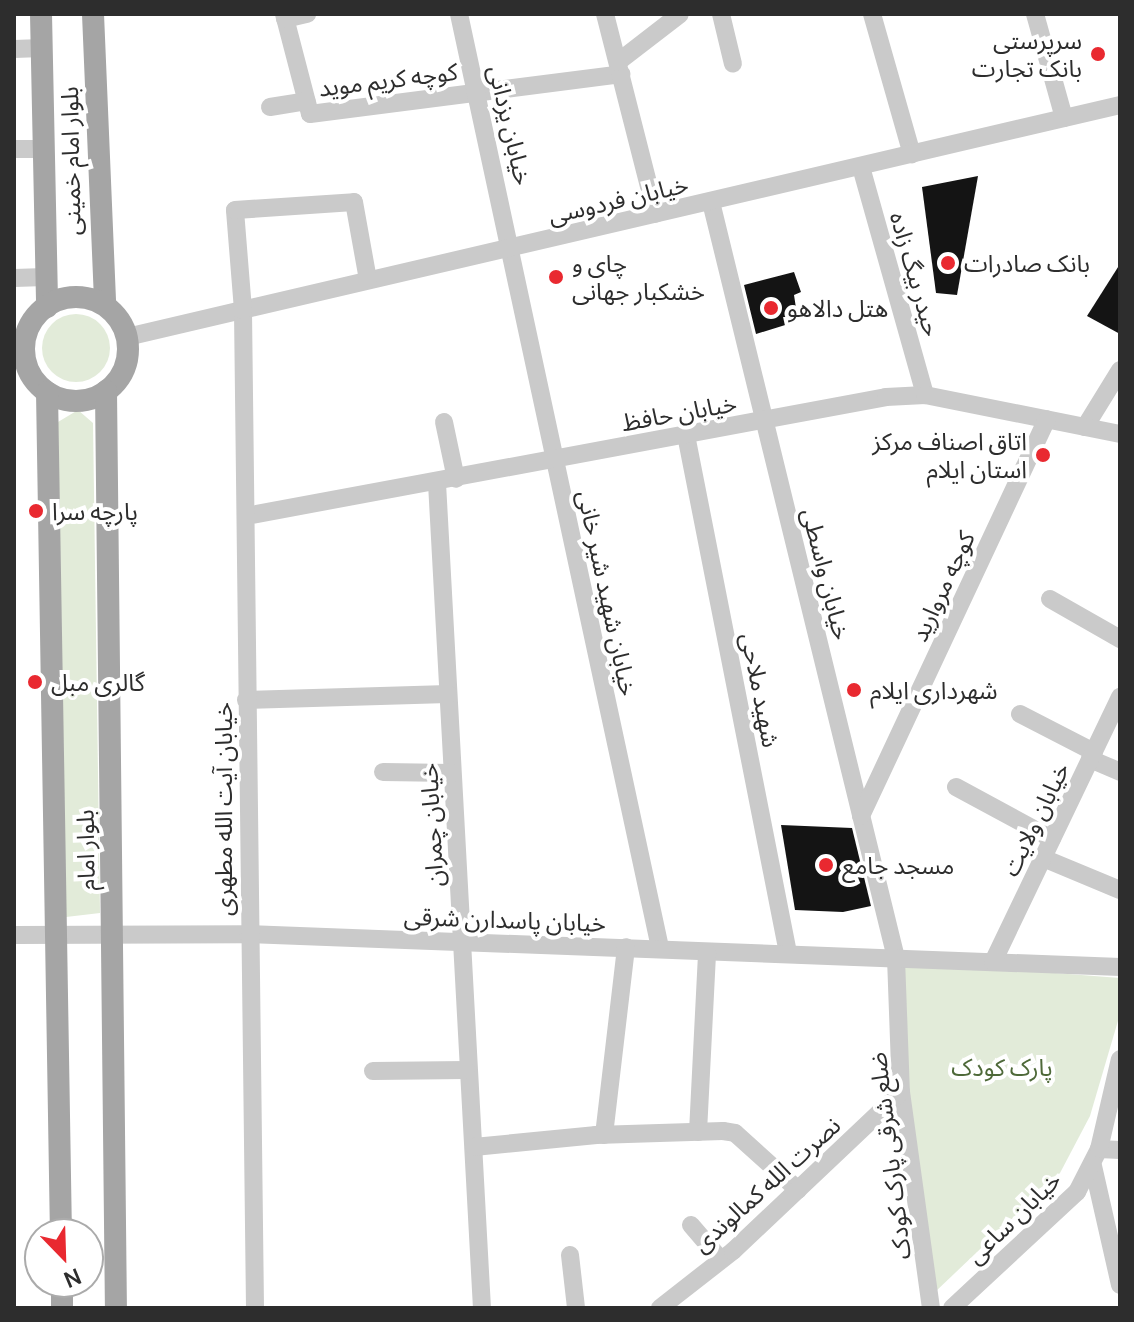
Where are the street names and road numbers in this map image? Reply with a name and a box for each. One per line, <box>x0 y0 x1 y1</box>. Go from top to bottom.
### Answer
street label: کوچه کریم موید <box>317 56 459 102</box>
street label: خیابان یزدانی <box>483 62 539 188</box>
street label: بلوار امام خمینی <box>54 86 86 236</box>
street label: خیابان فردوسی <box>545 169 691 229</box>
street label: حیدر بیگ زاده <box>884 208 948 340</box>
street label: خیابان حافظ <box>619 388 739 436</box>
street label: خیابان شهید شیر خانی <box>572 488 644 698</box>
street label: خیابان واسطی <box>797 505 857 643</box>
street label: کوچه مروارید <box>904 526 980 646</box>
street label: شهید ملاحی <box>736 630 786 750</box>
street label: خیابان آیت الله مطهری <box>209 702 237 916</box>
street label: خیابان ولایت <box>995 757 1075 881</box>
street label: خیابان چمران <box>413 762 449 888</box>
street label: بلوار امام <box>70 809 100 891</box>
street label: خیابان پاسدارن شرقی <box>403 901 607 937</box>
street label: ضلع شرقی پارک کودک <box>862 1051 916 1261</box>
street label: نصرت الله کمالوندی <box>686 1110 846 1258</box>
street label: خیابان ساعی <box>960 1165 1066 1269</box>

